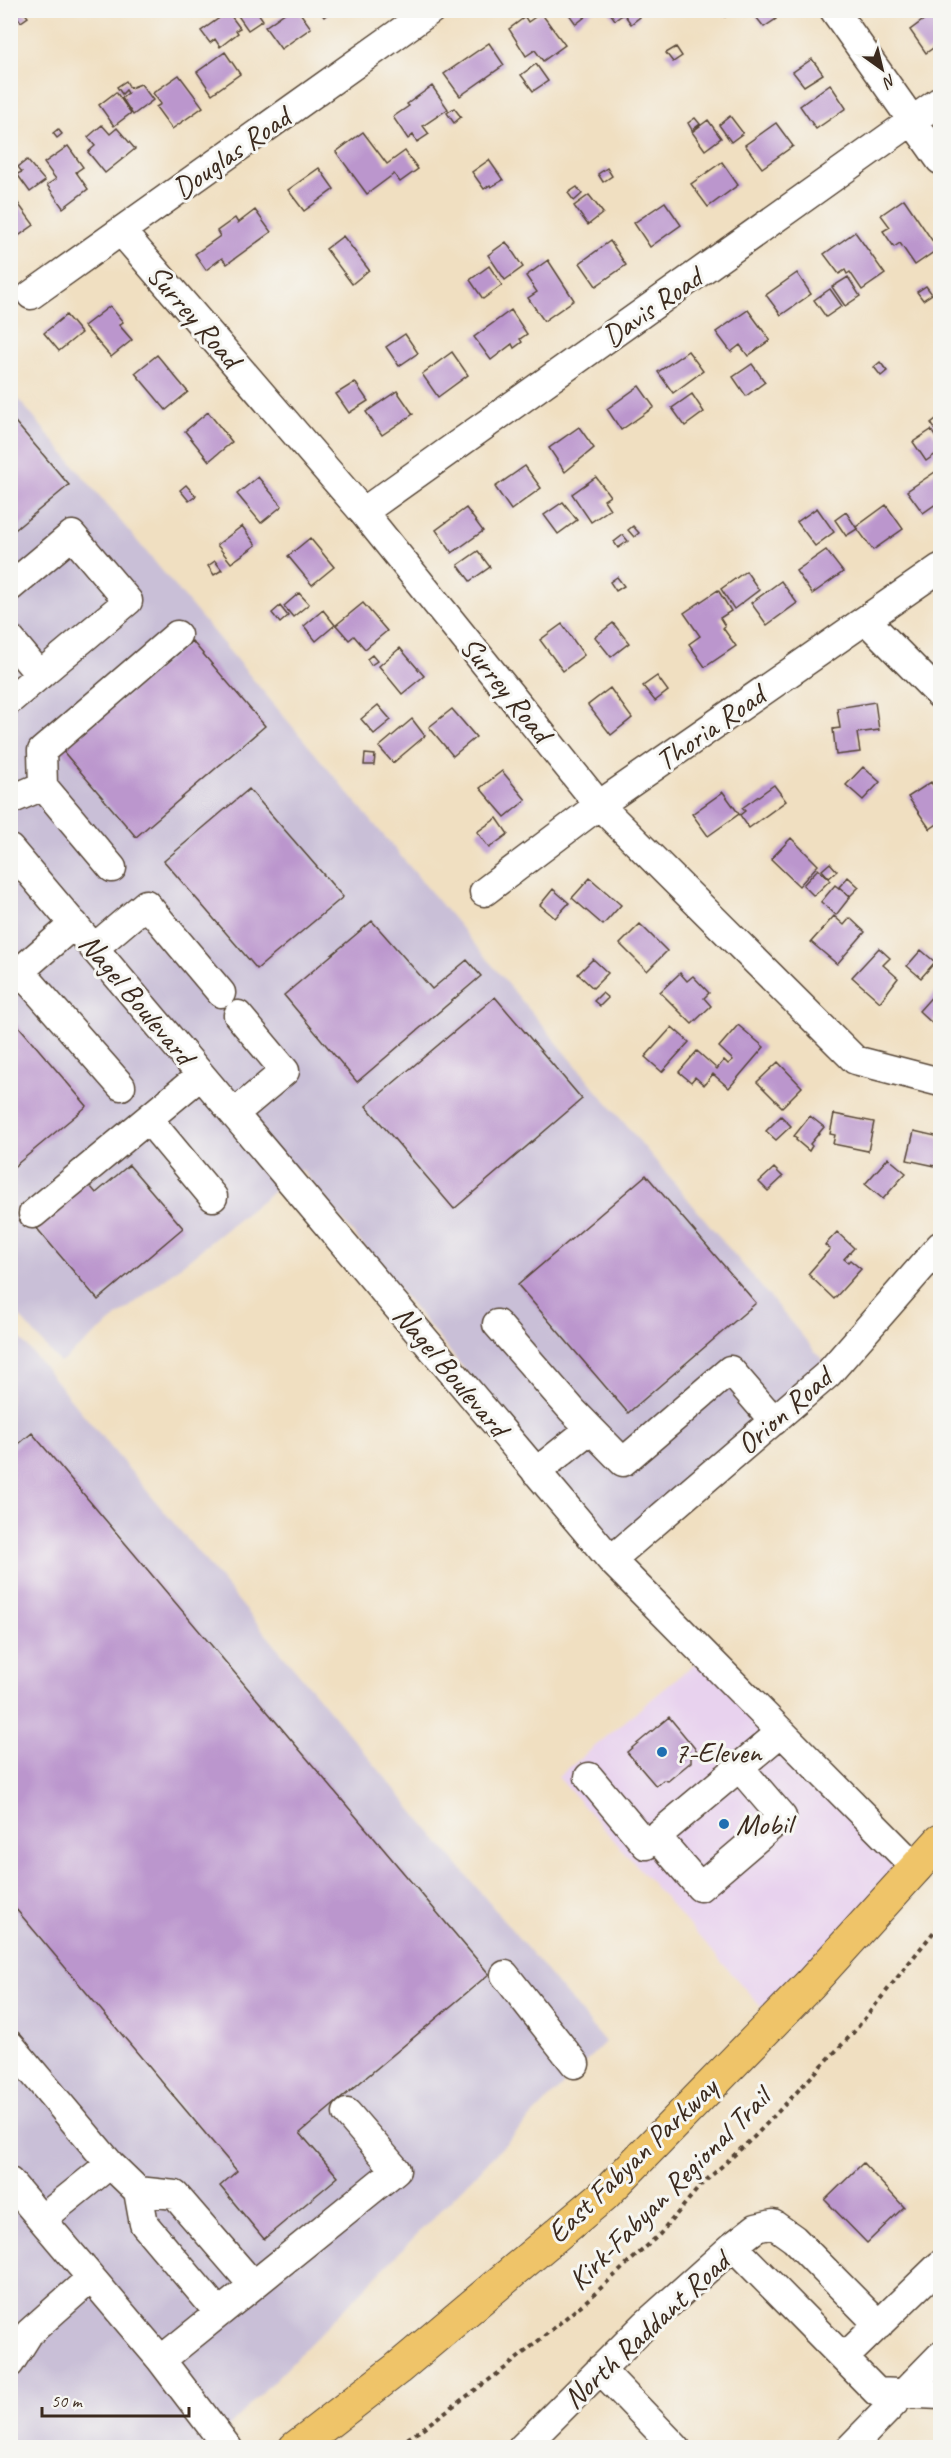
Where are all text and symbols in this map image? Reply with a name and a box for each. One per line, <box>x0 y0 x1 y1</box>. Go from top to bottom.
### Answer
north arrow <box>852 39 912 99</box>
text: N <box>878 70 900 93</box>
street label: Douglas Road <box>165 96 301 207</box>
street label: Surrey Road <box>139 256 252 379</box>
street label: Davis Road <box>595 257 713 355</box>
street label: Surrey Road <box>452 628 563 753</box>
street label: Thoria Road <box>648 674 776 779</box>
street label: Nagel Boulevard <box>71 925 206 1076</box>
street label: Nagel Boulevard <box>385 1297 520 1448</box>
street label: Orion Road <box>728 1356 843 1463</box>
place label: 7-Eleven <box>674 1733 763 1771</box>
marker: 7-Eleven <box>655 1745 669 1759</box>
place label: Mobil <box>736 1805 797 1843</box>
marker: Mobil <box>717 1817 731 1831</box>
street label: East Fabyan Parkway <box>539 2067 727 2251</box>
street label: Kirk-Fabyan Regional Trail <box>560 2076 782 2298</box>
street label: North Raddant Road <box>555 2240 740 2417</box>
scale bar <box>42 2380 189 2418</box>
text: 50 m <box>51 2390 84 2412</box>

